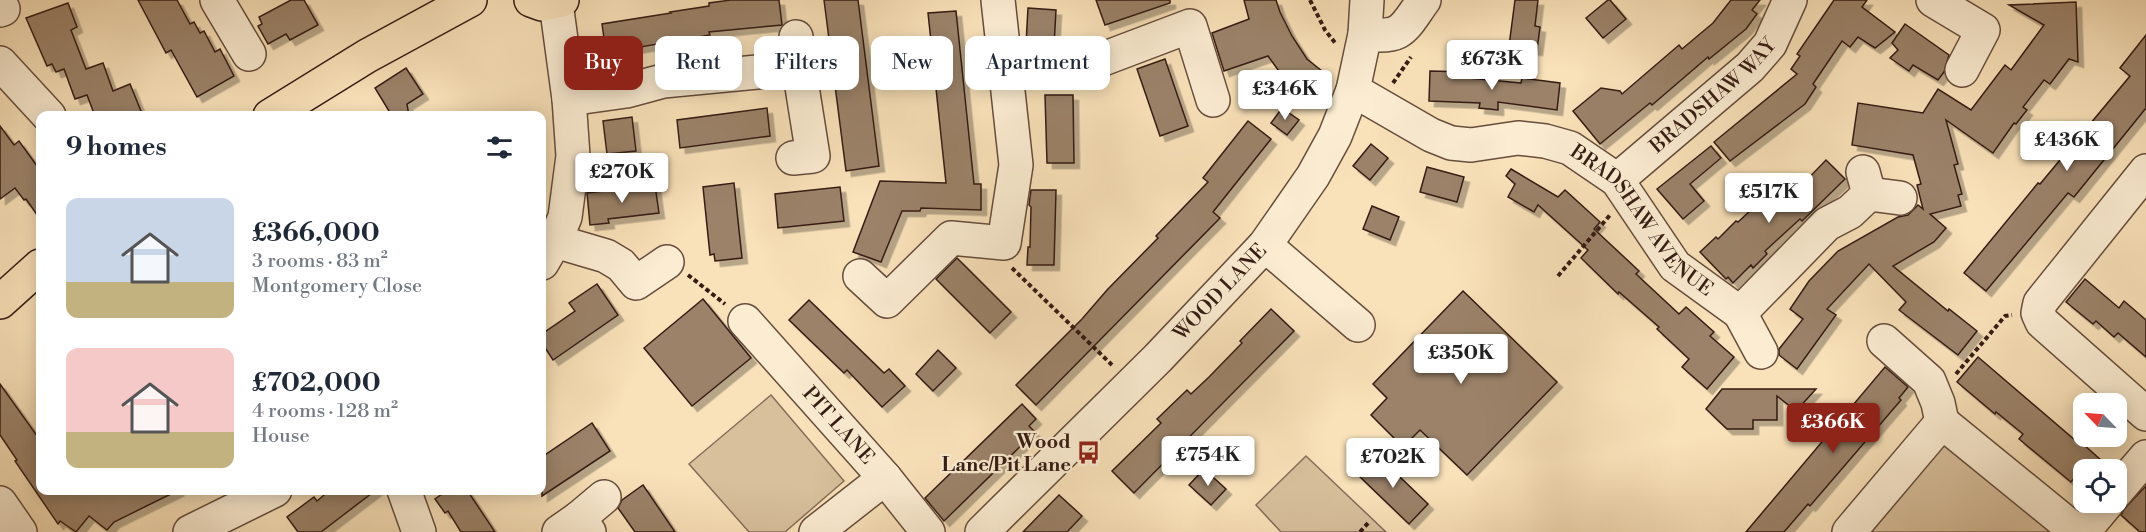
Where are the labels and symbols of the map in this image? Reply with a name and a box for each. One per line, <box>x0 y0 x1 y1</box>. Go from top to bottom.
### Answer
street label: BRADSHAW WAY <box>1644 32 1782 159</box>
pin: £673K <box>1450 40 1534 91</box>
pin: £346K <box>1243 70 1327 121</box>
pin: £436K <box>2025 121 2109 172</box>
street label: BRADSHAW AVENUE <box>1565 139 1718 302</box>
pin: £270K <box>580 153 664 204</box>
pin: £517K <box>1727 173 1811 224</box>
street label: WOOD LANE <box>1168 238 1272 347</box>
pin: £350K <box>1419 334 1503 385</box>
street label: PIT LANE <box>797 381 879 470</box>
north arrow <box>2073 393 2127 447</box>
pin: £366K <box>1791 403 1875 454</box>
place label: Wood Lane/Pit Lane <box>942 430 1071 478</box>
pin: £754K <box>1166 436 1250 487</box>
pin: £702K <box>1351 438 1435 489</box>
bus stop icon: Wood Lane/Pit Lane <box>1076 440 1102 466</box>

